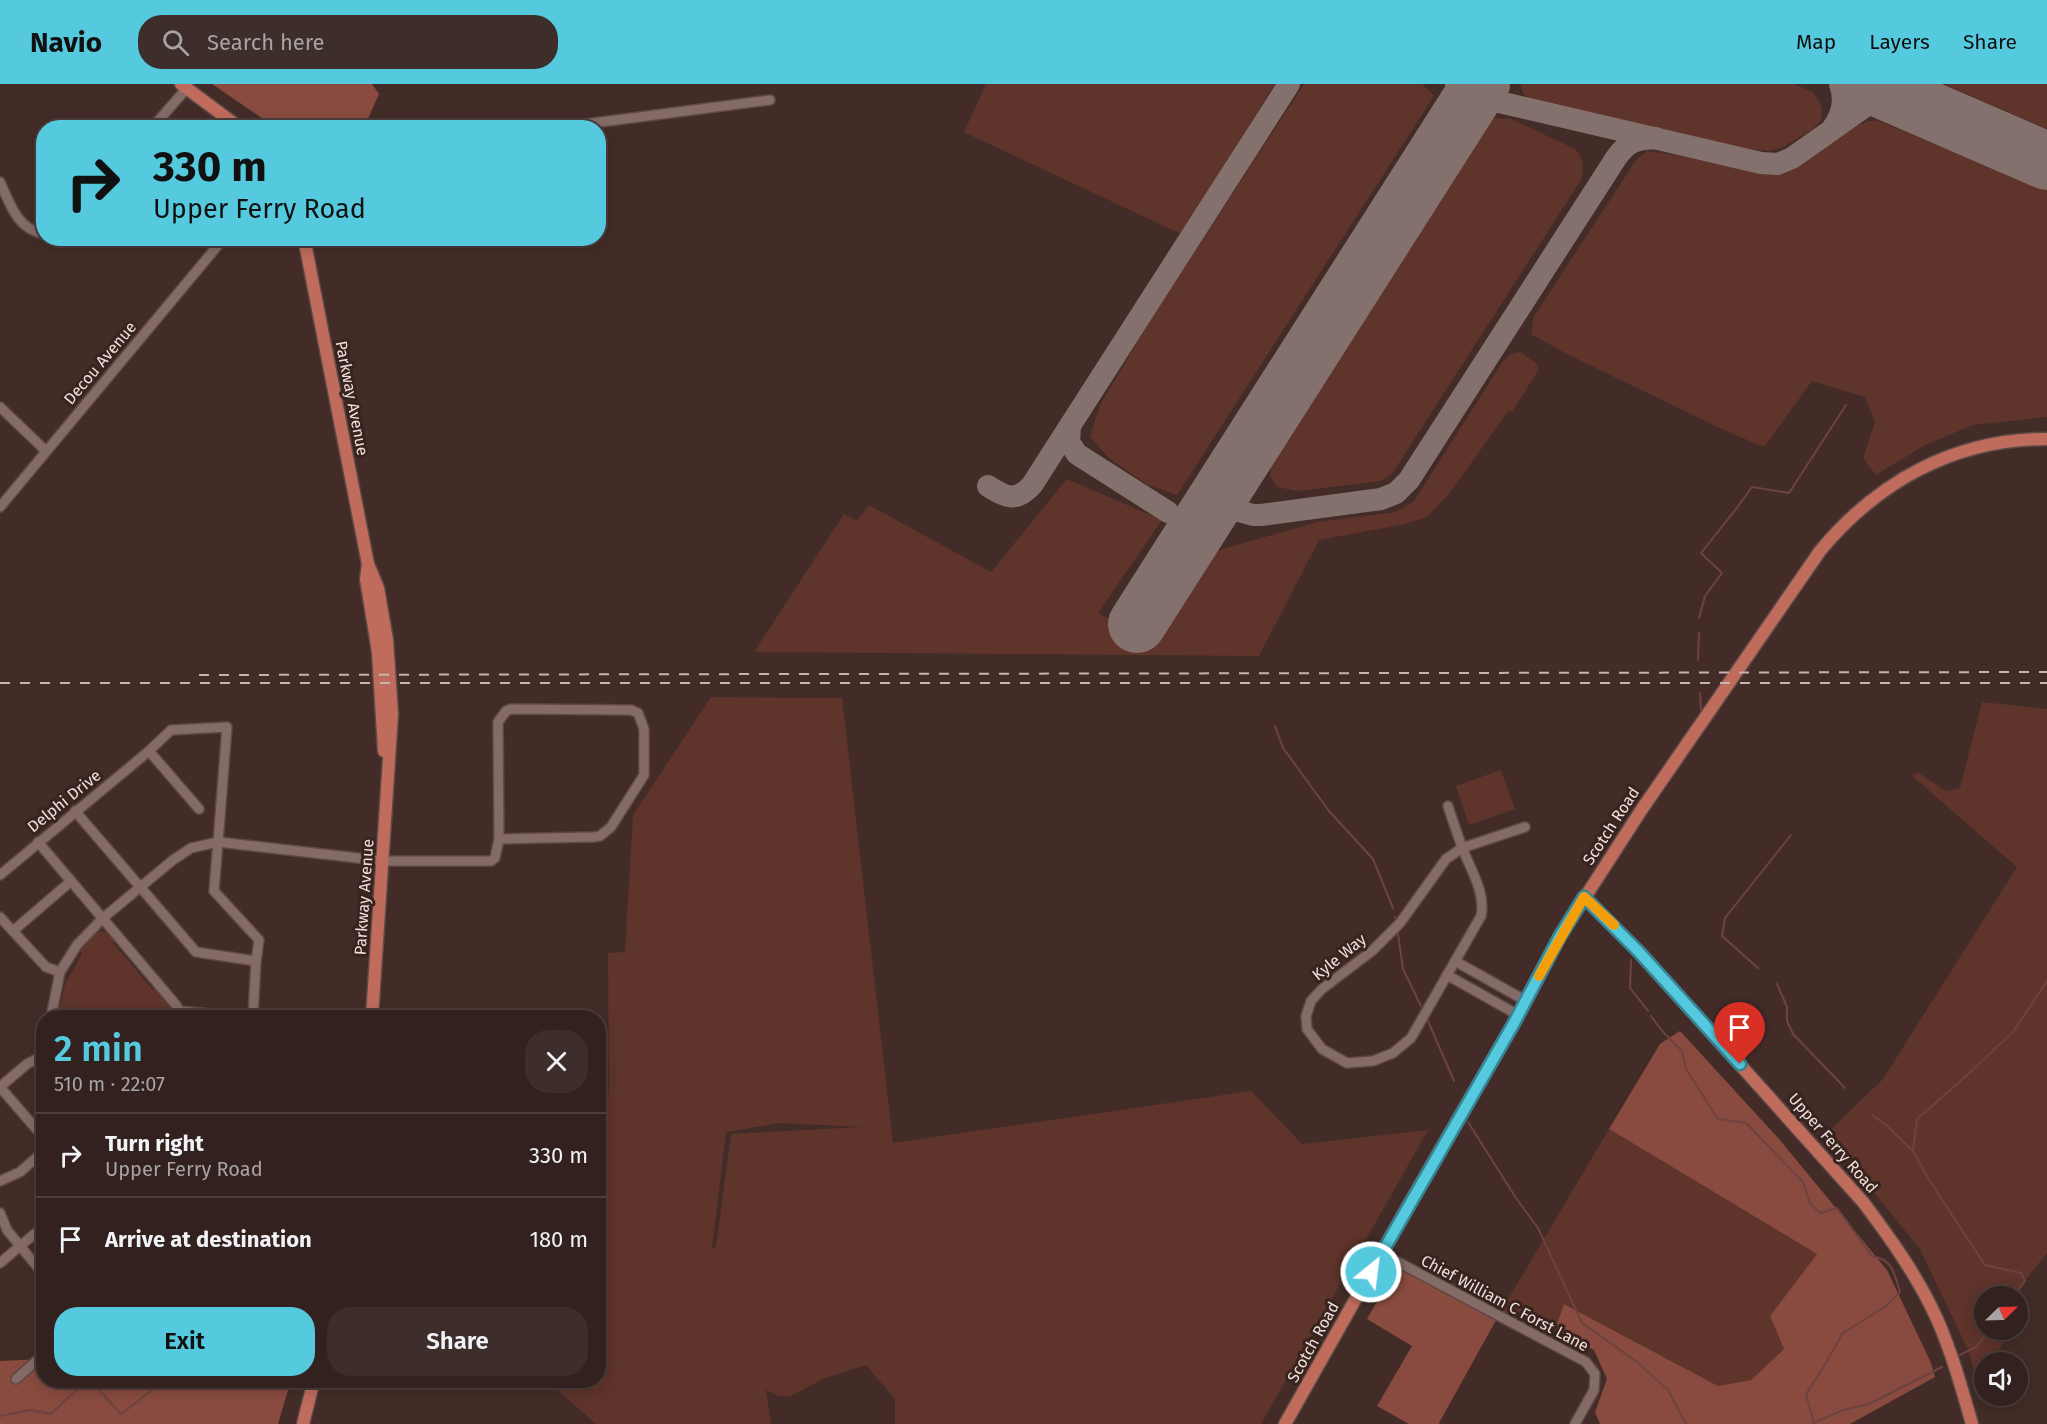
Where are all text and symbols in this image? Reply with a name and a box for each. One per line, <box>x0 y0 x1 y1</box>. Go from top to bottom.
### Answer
search box <box>138 15 558 69</box>
text: Navio <box>30 26 102 59</box>
icon: search <box>159 26 192 59</box>
text: Search here <box>207 29 325 56</box>
text: Map <box>1796 29 1836 55</box>
text: Layers <box>1869 29 1930 55</box>
text: Share <box>1963 29 2017 55</box>
text: 330 m <box>153 142 267 192</box>
icon: right <box>54 144 132 222</box>
text: Upper Ferry Road <box>153 193 366 225</box>
street label: Decou Avenue <box>60 318 140 408</box>
street label: Parkway Avenue <box>332 339 372 457</box>
street label: Delphi Drive <box>23 766 105 836</box>
street label: Scotch Road <box>1579 783 1643 869</box>
street label: Parkway Avenue <box>350 838 378 956</box>
street label: Kyle Way <box>1308 929 1370 984</box>
pin <box>1714 1002 1765 1064</box>
icon: arrive <box>1723 1011 1756 1044</box>
text: 2 min <box>54 1027 143 1071</box>
button: close <box>525 1030 588 1093</box>
text: 510 m · 22:07 <box>54 1072 165 1096</box>
street label: Upper Ferry Road <box>1784 1089 1882 1197</box>
text: Turn right <box>105 1130 204 1157</box>
icon: right <box>54 1139 87 1172</box>
text: 330 m <box>529 1142 588 1169</box>
text: Upper Ferry Road <box>105 1157 263 1181</box>
icon: arrive <box>54 1223 87 1256</box>
text: Arrive at destination <box>105 1226 312 1253</box>
text: 180 m <box>529 1226 588 1253</box>
position arrow <box>1339 1240 1403 1304</box>
street label: Chief William C Forst Lane <box>1418 1251 1592 1355</box>
north arrow <box>1974 1286 2028 1340</box>
map controls <box>1974 1286 2028 1406</box>
street label: Scotch Road <box>1283 1298 1343 1386</box>
button: Exit <box>54 1307 315 1376</box>
button: Share <box>327 1307 588 1376</box>
button: sound <box>1974 1352 2028 1406</box>

